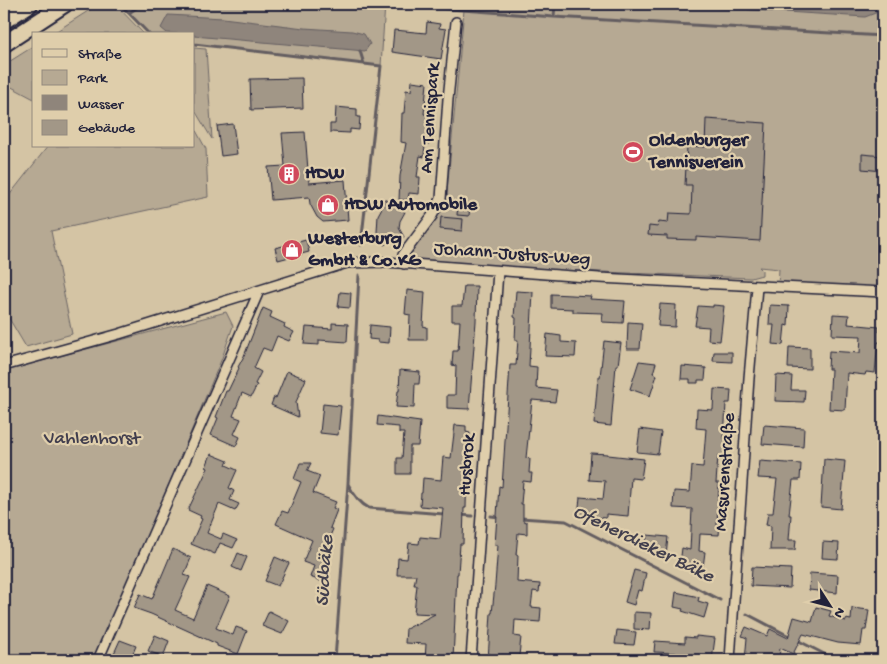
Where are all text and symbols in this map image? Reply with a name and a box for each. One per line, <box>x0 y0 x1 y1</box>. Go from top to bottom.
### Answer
legend <box>32 32 195 148</box>
text: Straße <box>78 46 122 64</box>
street label: Am Tennispark <box>416 61 446 174</box>
text: Park <box>77 70 108 88</box>
text: Wasser <box>78 96 125 114</box>
text: Gebäude <box>78 120 135 138</box>
place label: Oldenburger Tennisverein <box>647 130 750 175</box>
sports icon: Oldenburger Tennisverein <box>621 140 645 164</box>
building icon: HDW <box>277 162 301 186</box>
place label: HDW <box>305 163 344 186</box>
shop icon: HDW Automobile <box>316 193 340 217</box>
place label: HDW Automobile <box>344 194 478 217</box>
place label: Westerburg GmbH & Co.KG <box>307 228 422 273</box>
shop icon: Westerburg GmbH & Co.KG <box>280 238 304 262</box>
street label: Johann-Justus-Weg <box>433 238 591 272</box>
street label: Masurenstraße <box>710 412 742 532</box>
park label: Vahlenhorst <box>43 428 142 451</box>
street label: Husbrok <box>454 432 482 497</box>
water label: Ofenerdieker Bäke <box>569 501 718 589</box>
water label: Südbäke <box>312 534 340 607</box>
north arrow <box>804 582 854 632</box>
text: N <box>829 603 848 621</box>

